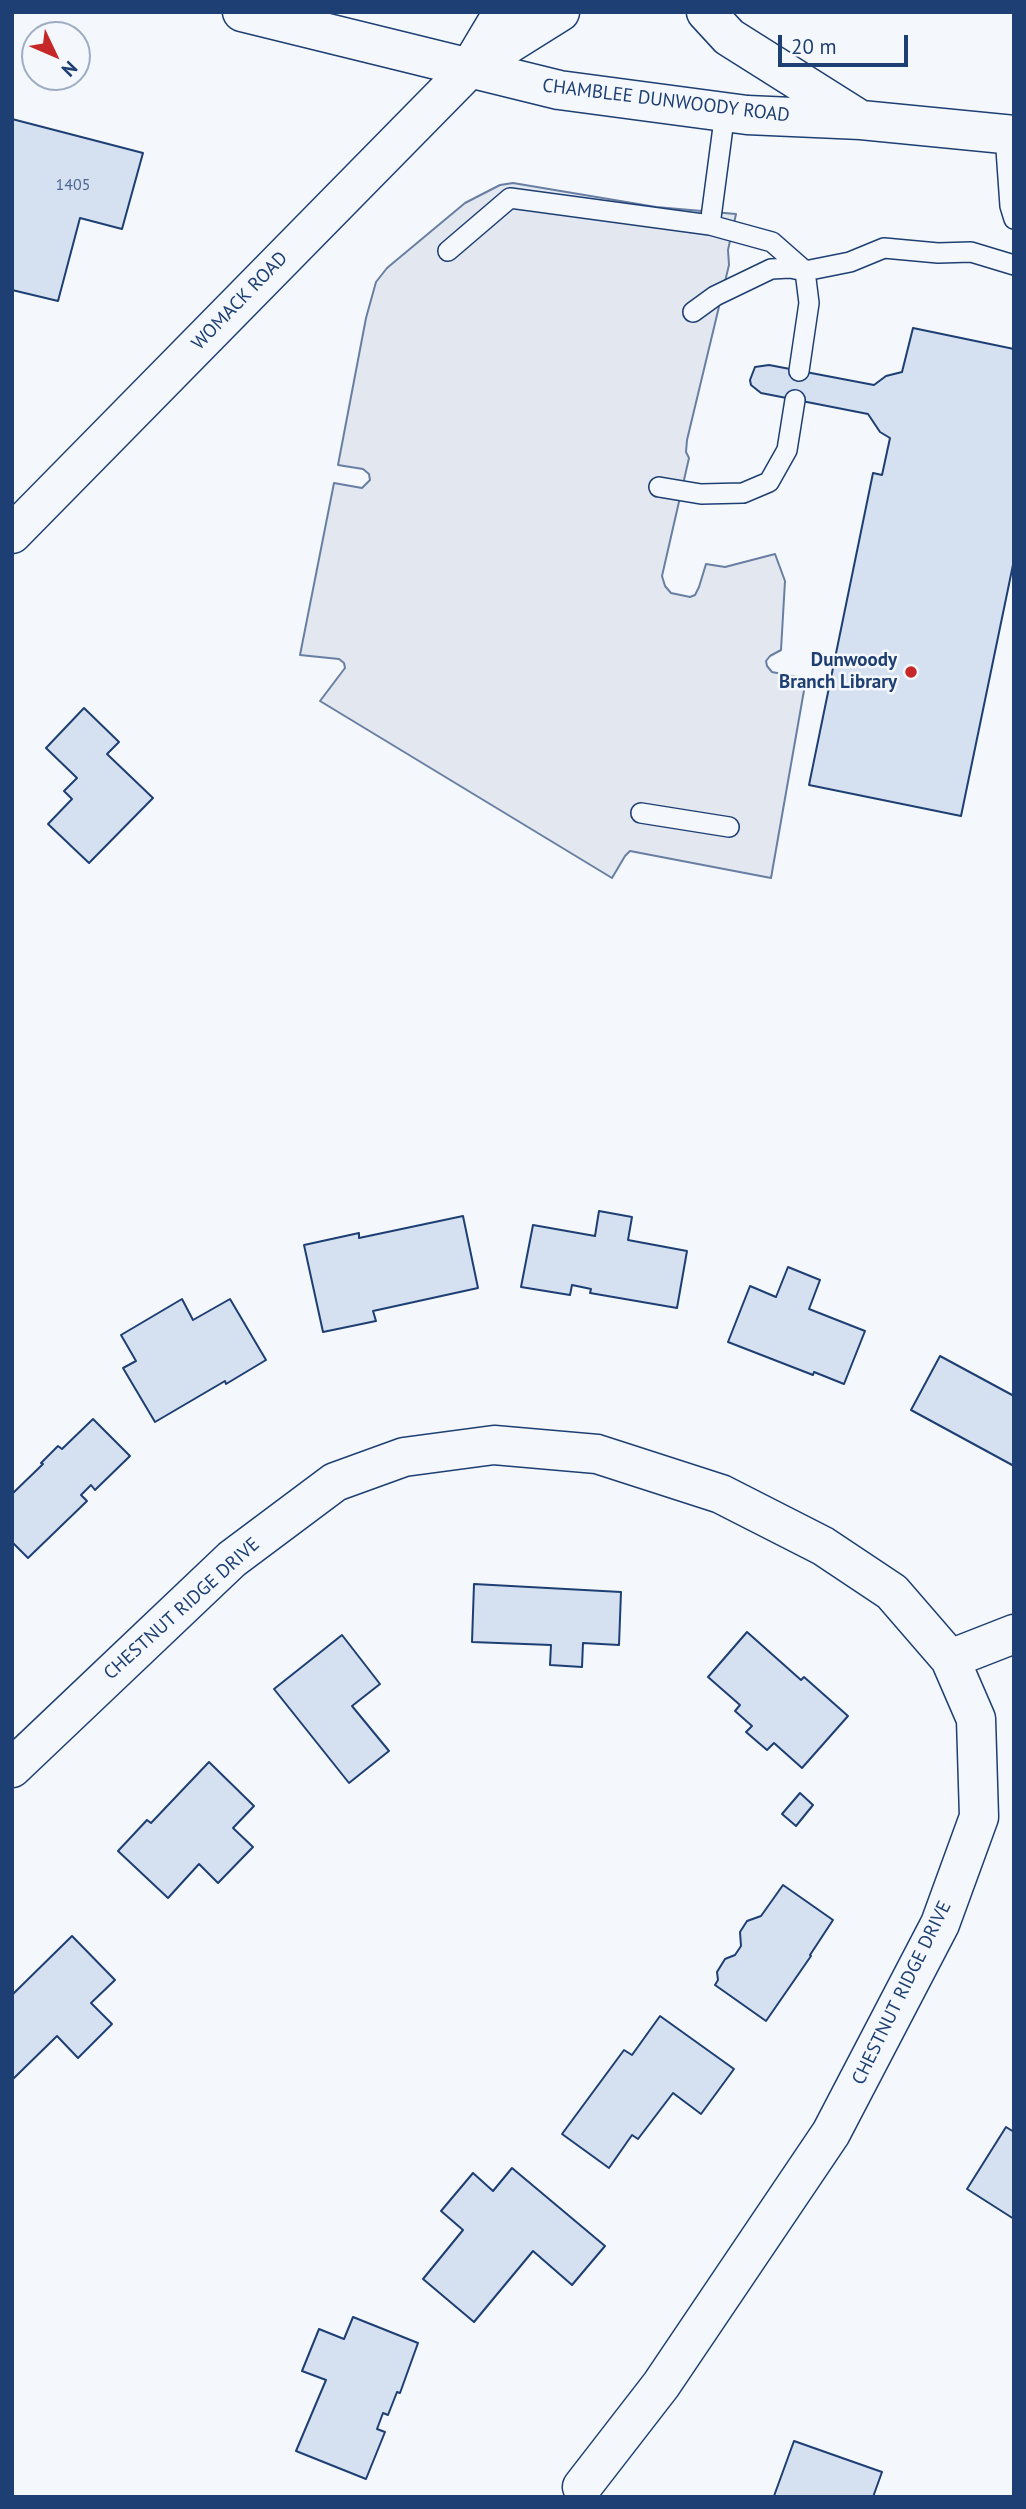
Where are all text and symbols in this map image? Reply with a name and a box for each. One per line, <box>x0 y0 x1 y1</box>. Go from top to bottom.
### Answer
north arrow <box>21 21 91 91</box>
scale bar <box>781 21 911 65</box>
text: 20 m <box>791 33 837 60</box>
text: N <box>57 56 83 82</box>
street label: CHAMBLEE DUNWOODY ROAD <box>541 75 791 127</box>
house number: 1405 <box>56 175 90 195</box>
street label: WOMACK ROAD <box>187 247 293 355</box>
place label: Dunwoody Branch Library <box>779 650 897 694</box>
marker: Dunwoody Branch Library <box>903 664 919 680</box>
street label: CHESTNUT RIDGE DRIVE <box>99 1533 265 1685</box>
street label: CHESTNUT RIDGE DRIVE <box>848 1897 956 2089</box>

